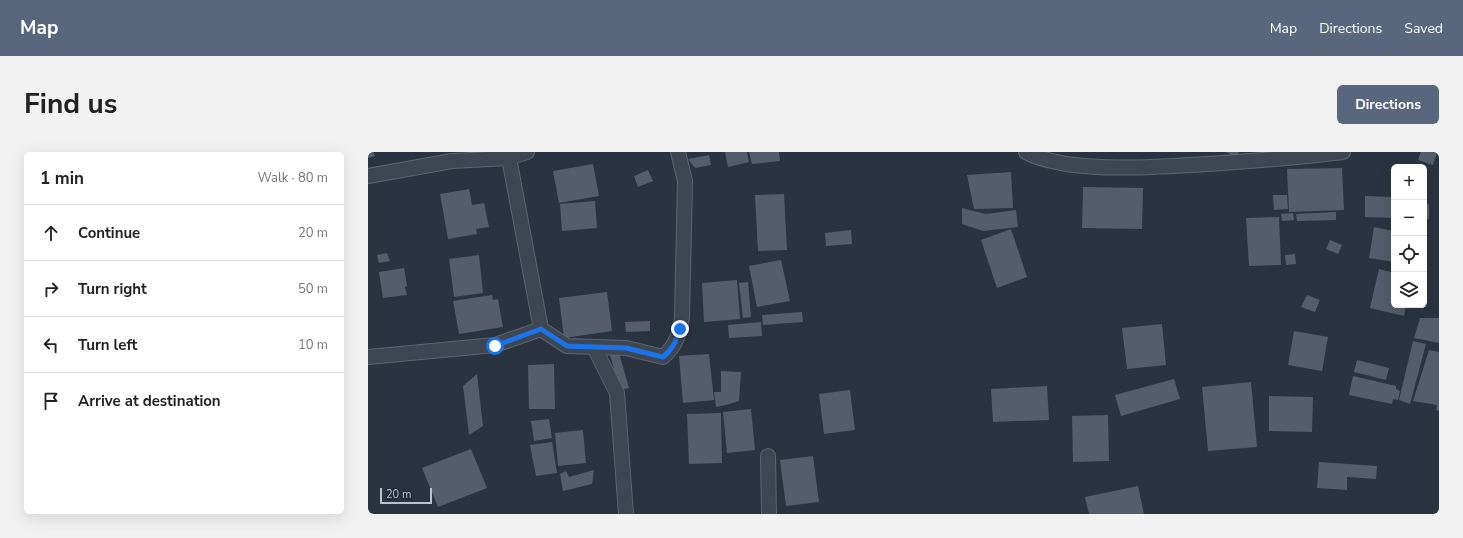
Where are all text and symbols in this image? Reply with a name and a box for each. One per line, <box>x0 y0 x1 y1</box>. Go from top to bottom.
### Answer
text: Map <box>20 15 58 41</box>
text: Map <box>1270 19 1297 38</box>
text: Directions <box>1319 19 1382 38</box>
text: Saved <box>1404 19 1443 38</box>
text: Find us <box>24 85 118 123</box>
button: Directions <box>1337 85 1439 124</box>
map controls <box>1391 164 1427 308</box>
button: + <box>1391 164 1427 200</box>
text: 1 min <box>40 167 84 190</box>
text: Walk · 80 m <box>257 169 328 187</box>
button: − <box>1391 200 1427 236</box>
icon: ahead <box>40 222 62 244</box>
text: Continue <box>78 223 140 243</box>
text: 20 m <box>298 224 328 242</box>
button: locate <box>1391 236 1427 272</box>
button: layers <box>1391 272 1427 308</box>
icon: right <box>40 278 62 300</box>
text: Turn right <box>78 279 147 299</box>
text: 50 m <box>298 280 328 298</box>
route end <box>671 320 689 338</box>
icon: left <box>40 334 62 356</box>
text: Turn left <box>78 335 137 355</box>
text: 10 m <box>298 336 328 354</box>
route start <box>486 337 504 355</box>
icon: arrive <box>40 390 62 412</box>
text: Arrive at destination <box>78 391 221 411</box>
scale bar <box>380 486 432 505</box>
text: 20 m <box>386 487 411 502</box>

